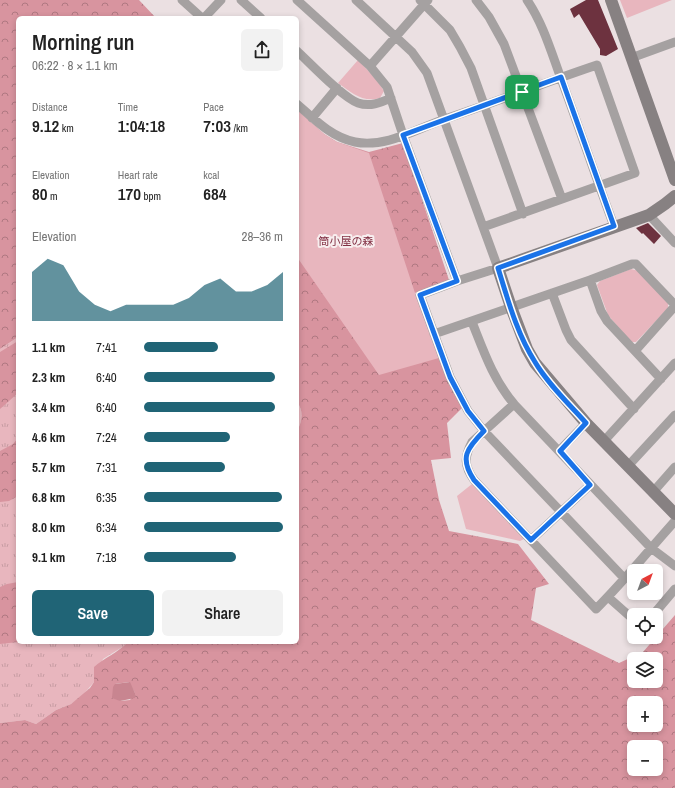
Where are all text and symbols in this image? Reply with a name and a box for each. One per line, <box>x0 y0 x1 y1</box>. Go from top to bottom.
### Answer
text: Morning run <box>32 27 135 57</box>
button: share <box>241 29 283 71</box>
text: 06:22 · 8 × 1.1 km <box>32 57 118 74</box>
pin <box>505 75 539 109</box>
icon: arrive <box>511 81 533 103</box>
text: Distance <box>32 100 68 114</box>
text: Time <box>118 100 138 114</box>
text: Pace <box>203 100 224 114</box>
text: 9.12 <box>32 114 59 137</box>
text: 1:04:18 <box>118 114 165 137</box>
text: 7:03 <box>203 114 231 137</box>
text: km <box>59 121 74 135</box>
text: /km <box>231 121 248 135</box>
text: Elevation <box>32 168 70 182</box>
text: Heart rate <box>118 168 158 182</box>
text: kcal <box>203 168 219 182</box>
text: 80 <box>32 182 48 205</box>
text: 170 <box>118 182 141 205</box>
text: 684 <box>203 182 227 205</box>
text: m <box>48 189 58 203</box>
text: bpm <box>141 189 161 203</box>
text: Elevation <box>32 228 76 245</box>
text: 28–36 m <box>242 228 283 245</box>
park label: 筒小屋の森 <box>319 234 374 248</box>
text: 1.1 km <box>32 339 65 356</box>
text: 7:41 <box>96 339 117 356</box>
text: 2.3 km <box>32 369 65 386</box>
text: 6:40 <box>96 369 117 386</box>
text: 3.4 km <box>32 399 65 416</box>
text: 6:40 <box>96 399 117 416</box>
text: 4.6 km <box>32 429 65 446</box>
text: 7:24 <box>96 429 117 446</box>
text: 5.7 km <box>32 459 65 476</box>
text: 7:31 <box>96 459 117 476</box>
text: 6.8 km <box>32 489 65 506</box>
text: 6:35 <box>96 489 117 506</box>
text: 8.0 km <box>32 519 65 536</box>
text: 6:34 <box>96 519 117 536</box>
text: 9.1 km <box>32 549 65 566</box>
text: 7:18 <box>96 549 117 566</box>
north arrow <box>627 564 663 600</box>
map controls <box>627 564 663 776</box>
button: Save <box>32 590 154 636</box>
button: Share <box>162 590 283 636</box>
button: locate <box>627 608 663 644</box>
button: layers <box>627 652 663 688</box>
button: + <box>627 696 663 732</box>
button: − <box>627 740 663 776</box>

